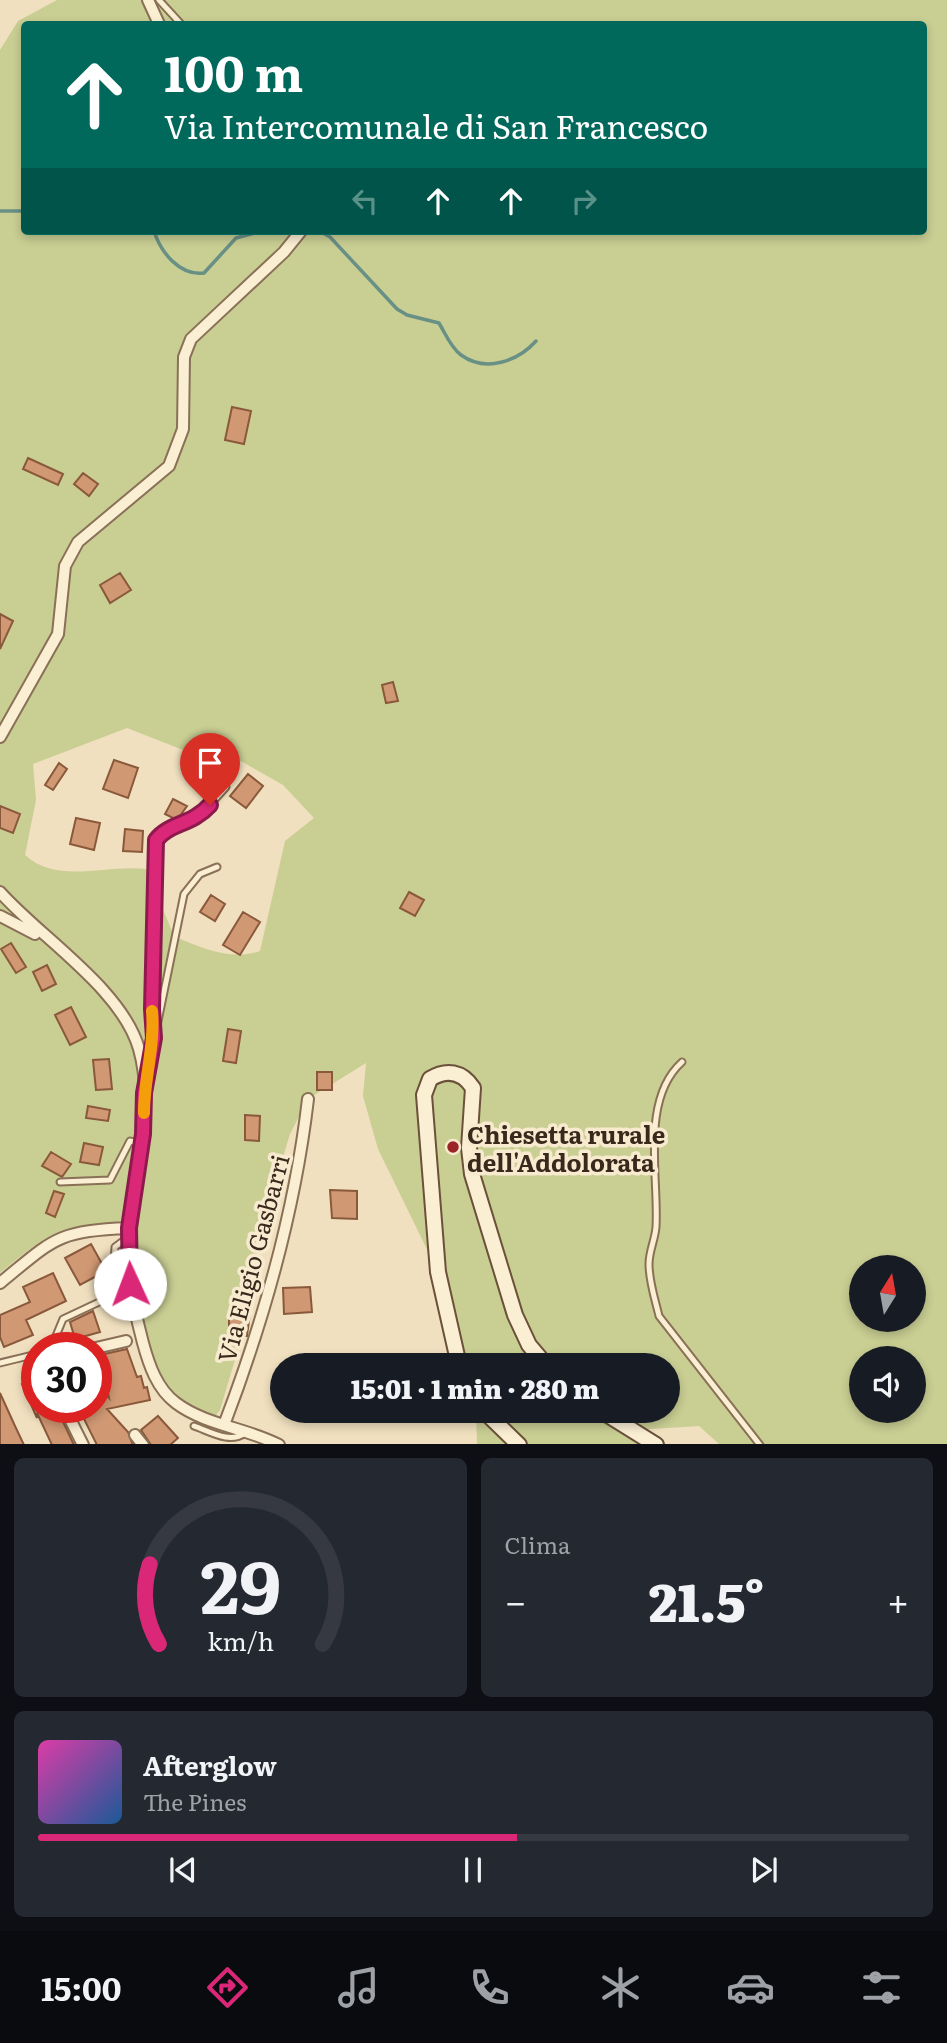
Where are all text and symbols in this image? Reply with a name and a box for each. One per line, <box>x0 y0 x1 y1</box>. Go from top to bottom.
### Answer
text: 100 m <box>164 34 303 107</box>
icon: ahead <box>49 49 140 140</box>
text: Via Intercomunale di San Francesco <box>164 101 708 149</box>
icon: left <box>346 182 384 220</box>
icon: ahead <box>419 182 457 220</box>
icon: ahead <box>492 182 530 220</box>
icon: right <box>565 182 603 220</box>
pin <box>180 733 240 805</box>
icon: arrive <box>191 744 229 782</box>
place label: Chiesetta rurale dell'Addolorata <box>467 1116 665 1179</box>
marker: Chiesetta rurale dell'Addolorata <box>445 1139 461 1155</box>
street label: Via Eligio Gasbarri <box>207 1150 297 1366</box>
position arrow <box>93 1247 167 1321</box>
north arrow <box>849 1255 926 1332</box>
map controls <box>849 1255 926 1423</box>
speed limit sign: 30 <box>21 1332 112 1423</box>
button: sound <box>849 1346 926 1423</box>
text: 15:01 · 1 min · 280 m <box>351 1368 599 1407</box>
text: Clima <box>505 1527 570 1561</box>
text: 29 <box>200 1528 281 1636</box>
text: 21.5° <box>649 1561 765 1638</box>
text: − <box>505 1571 527 1628</box>
text: + <box>887 1571 909 1628</box>
text: km/h <box>207 1621 274 1658</box>
text: Afterglow <box>143 1745 277 1784</box>
text: The Pines <box>143 1784 246 1818</box>
icon: previous <box>164 1851 202 1889</box>
icon: pause <box>454 1851 492 1889</box>
icon: next <box>745 1851 783 1889</box>
text: 15:00 <box>41 1963 121 2011</box>
icon: directions <box>203 1963 252 2012</box>
icon: music <box>334 1963 383 2012</box>
icon: phone <box>465 1963 514 2012</box>
icon: climate <box>596 1963 645 2012</box>
icon: car <box>726 1963 775 2012</box>
icon: filters <box>857 1963 906 2012</box>

